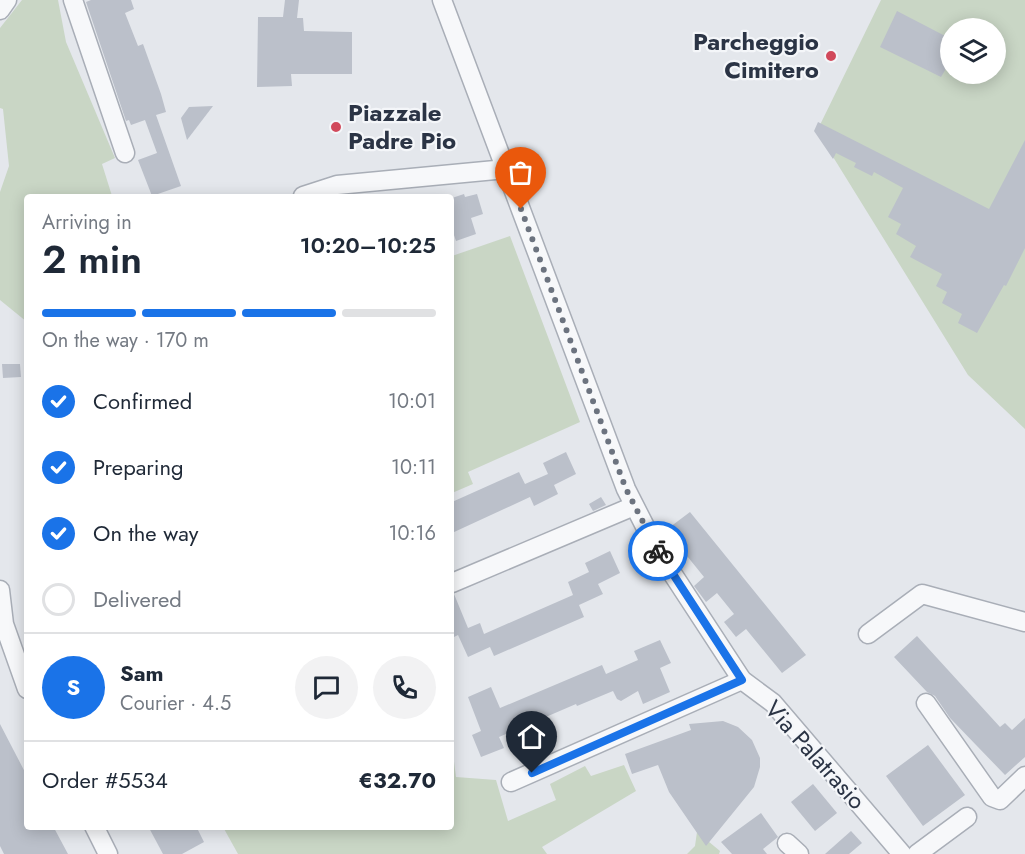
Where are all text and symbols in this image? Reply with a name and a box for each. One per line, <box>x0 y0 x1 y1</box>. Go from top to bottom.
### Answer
map controls <box>940 18 1006 84</box>
button: layers <box>940 18 1006 84</box>
place label: Parcheggio Cimitero <box>693 24 819 87</box>
marker: Parcheggio Cimitero <box>824 49 838 63</box>
place label: Piazzale Padre Pio <box>348 95 456 158</box>
marker: Piazzale Padre Pio <box>329 120 343 134</box>
pin <box>495 147 546 209</box>
icon: bag <box>504 156 537 189</box>
text: Arriving in <box>42 208 132 237</box>
text: 10:20–10:25 <box>300 229 436 261</box>
text: 2 min <box>42 231 142 288</box>
text: On the way · 170 m <box>42 326 209 355</box>
icon: check <box>42 385 75 418</box>
text: Confirmed <box>93 385 192 417</box>
text: 10:01 <box>388 387 436 416</box>
icon: check <box>42 451 75 484</box>
text: Preparing <box>93 451 184 483</box>
text: 10:11 <box>391 453 436 482</box>
icon: check <box>42 517 75 550</box>
text: On the way <box>93 517 198 549</box>
text: 10:16 <box>388 519 436 548</box>
courier <box>628 521 688 581</box>
icon: bike <box>642 535 675 568</box>
text: Delivered <box>93 583 182 615</box>
button: chat <box>295 656 358 719</box>
button: phone <box>373 656 436 719</box>
text: Sam <box>120 657 164 689</box>
text: S <box>67 671 80 703</box>
text: Courier · 4.5 <box>120 689 231 718</box>
street label: Via Palatrasio <box>757 692 874 817</box>
pin <box>506 711 557 773</box>
icon: home <box>515 720 548 753</box>
text: Order #5534 <box>42 764 168 796</box>
text: €32.70 <box>359 764 436 796</box>

